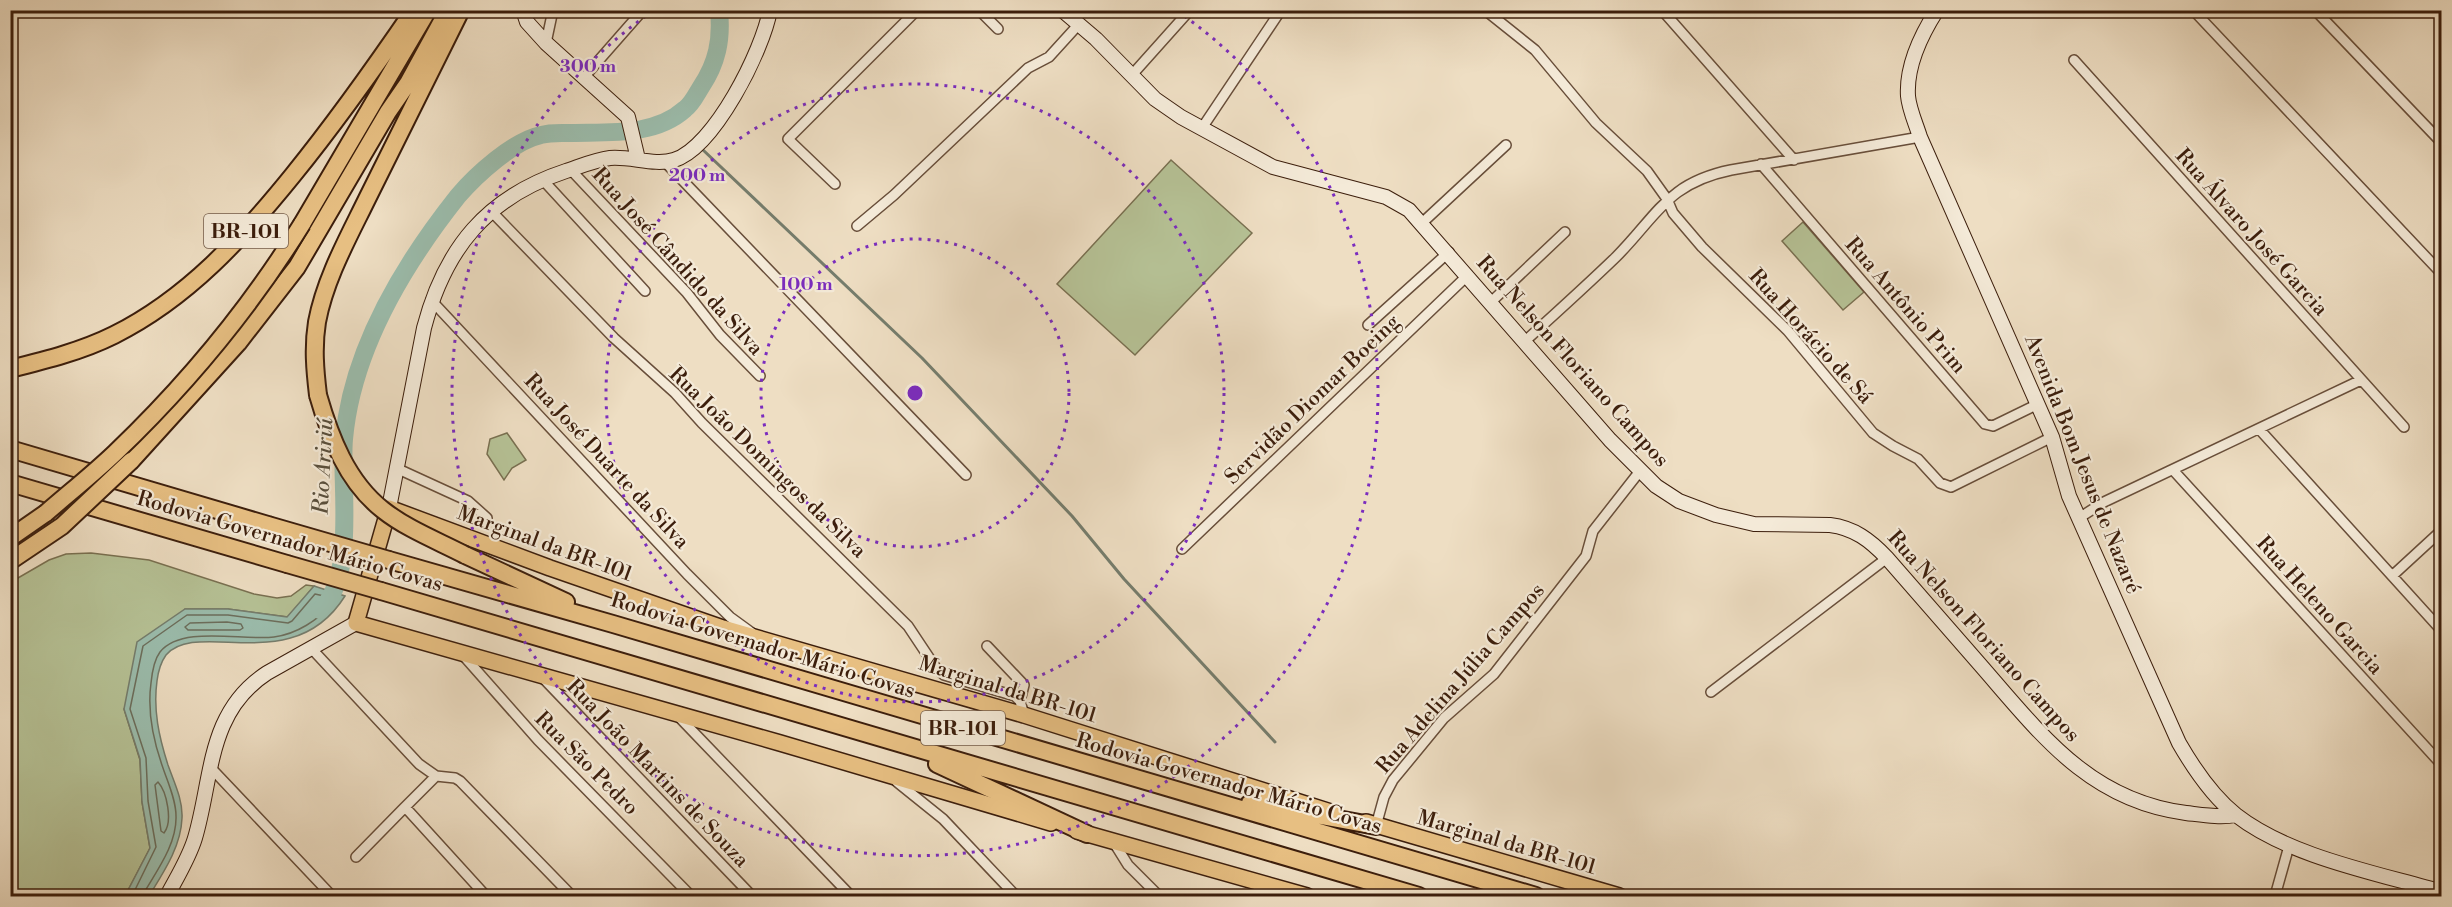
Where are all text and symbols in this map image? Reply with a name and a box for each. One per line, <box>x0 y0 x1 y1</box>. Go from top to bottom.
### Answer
text: 300 m <box>560 55 617 78</box>
street label: Rua Álvaro José Garcia <box>2169 142 2335 322</box>
street label: Rua José Cândido da Silva <box>586 162 769 361</box>
text: 200 m <box>669 164 726 187</box>
road number: BR-101 <box>204 214 288 248</box>
street label: Rua Antônio Prim <box>1839 232 1972 379</box>
street label: Rua Nelson Floriano Campos <box>1470 251 1674 473</box>
street label: Rua Horácio de Sá <box>1743 264 1878 410</box>
text: 100 m <box>779 273 833 296</box>
street label: Servidão Diomar Boeing <box>1220 309 1406 490</box>
street label: Avenida Bom Jesus de Nazaré <box>2018 330 2146 598</box>
street label: Rua João Domingos da Silva <box>663 362 872 564</box>
street label: Rua José Duarte da Silva <box>518 369 695 555</box>
centre of rings <box>905 383 925 403</box>
water label: Rio Aririú <box>307 417 340 516</box>
street label: Rodovia Governador Mário Covas <box>134 486 446 598</box>
street label: Marginal da BR-101 <box>453 500 636 588</box>
street label: Rua Nelson Floriano Campos <box>1881 526 2085 748</box>
street label: Rua Heleno Garcia <box>2250 531 2389 681</box>
street label: Rua Adelina Júlia Campos <box>1371 578 1551 779</box>
street label: Rodovia Governador Mário Covas <box>607 587 918 705</box>
street label: Marginal da BR-101 <box>916 650 1100 728</box>
street label: Rua João Martins de Souza <box>561 674 754 873</box>
street label: Rua São Pedro <box>529 706 644 821</box>
road number: BR-101 <box>921 711 1005 745</box>
street label: Rodovia Governador Mário Covas <box>1073 728 1385 840</box>
street label: Marginal da BR-101 <box>1414 805 1599 881</box>

